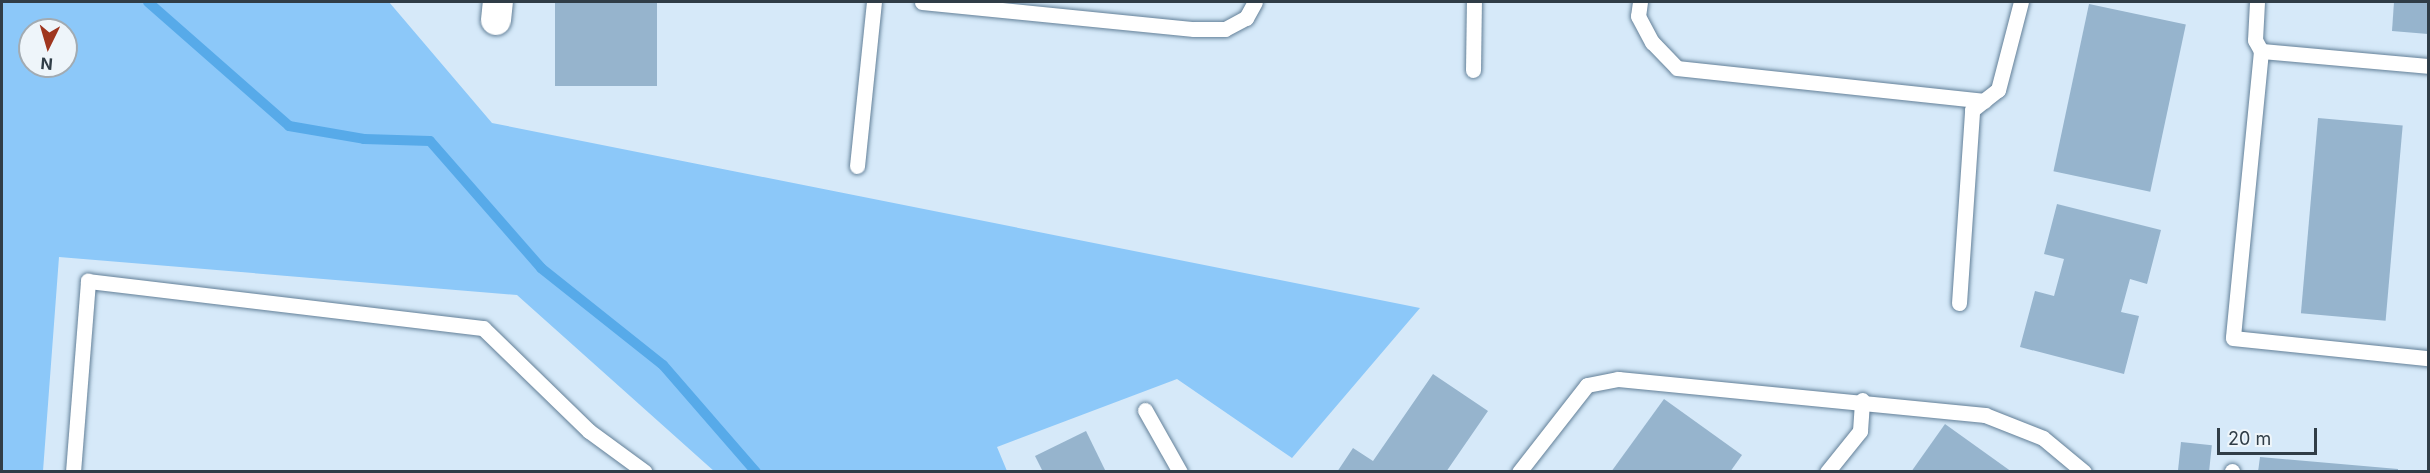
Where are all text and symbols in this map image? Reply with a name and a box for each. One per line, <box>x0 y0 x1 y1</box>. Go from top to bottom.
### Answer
north arrow <box>18 18 78 78</box>
text: N <box>40 53 54 74</box>
scale bar <box>2220 416 2320 454</box>
text: 20 m <box>2228 428 2271 449</box>

